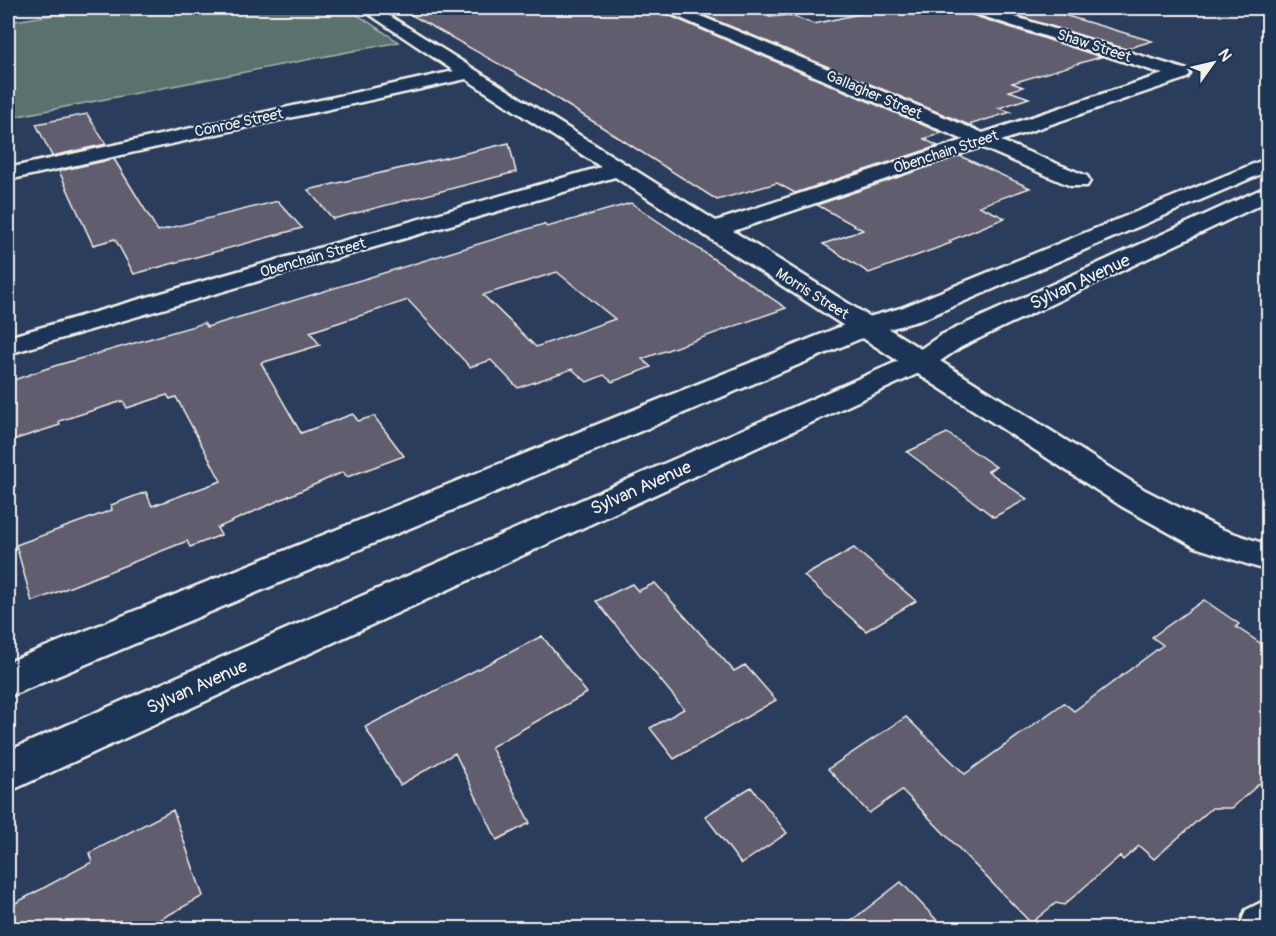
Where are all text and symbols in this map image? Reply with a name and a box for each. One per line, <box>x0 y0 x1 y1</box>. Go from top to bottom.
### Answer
street label: Shaw Street <box>1055 25 1134 67</box>
north arrow <box>1183 33 1243 93</box>
text: N <box>1213 45 1236 65</box>
street label: Gallagher Street <box>823 66 926 124</box>
street label: Conroe Street <box>193 104 286 142</box>
street label: Obenchain Street <box>891 126 1002 178</box>
street label: Obenchain Street <box>258 234 369 282</box>
street label: Sylvan Avenue <box>1026 249 1134 315</box>
street label: Morris Street <box>772 264 853 325</box>
street label: Sylvan Avenue <box>587 456 695 520</box>
street label: Sylvan Avenue <box>143 655 251 719</box>

